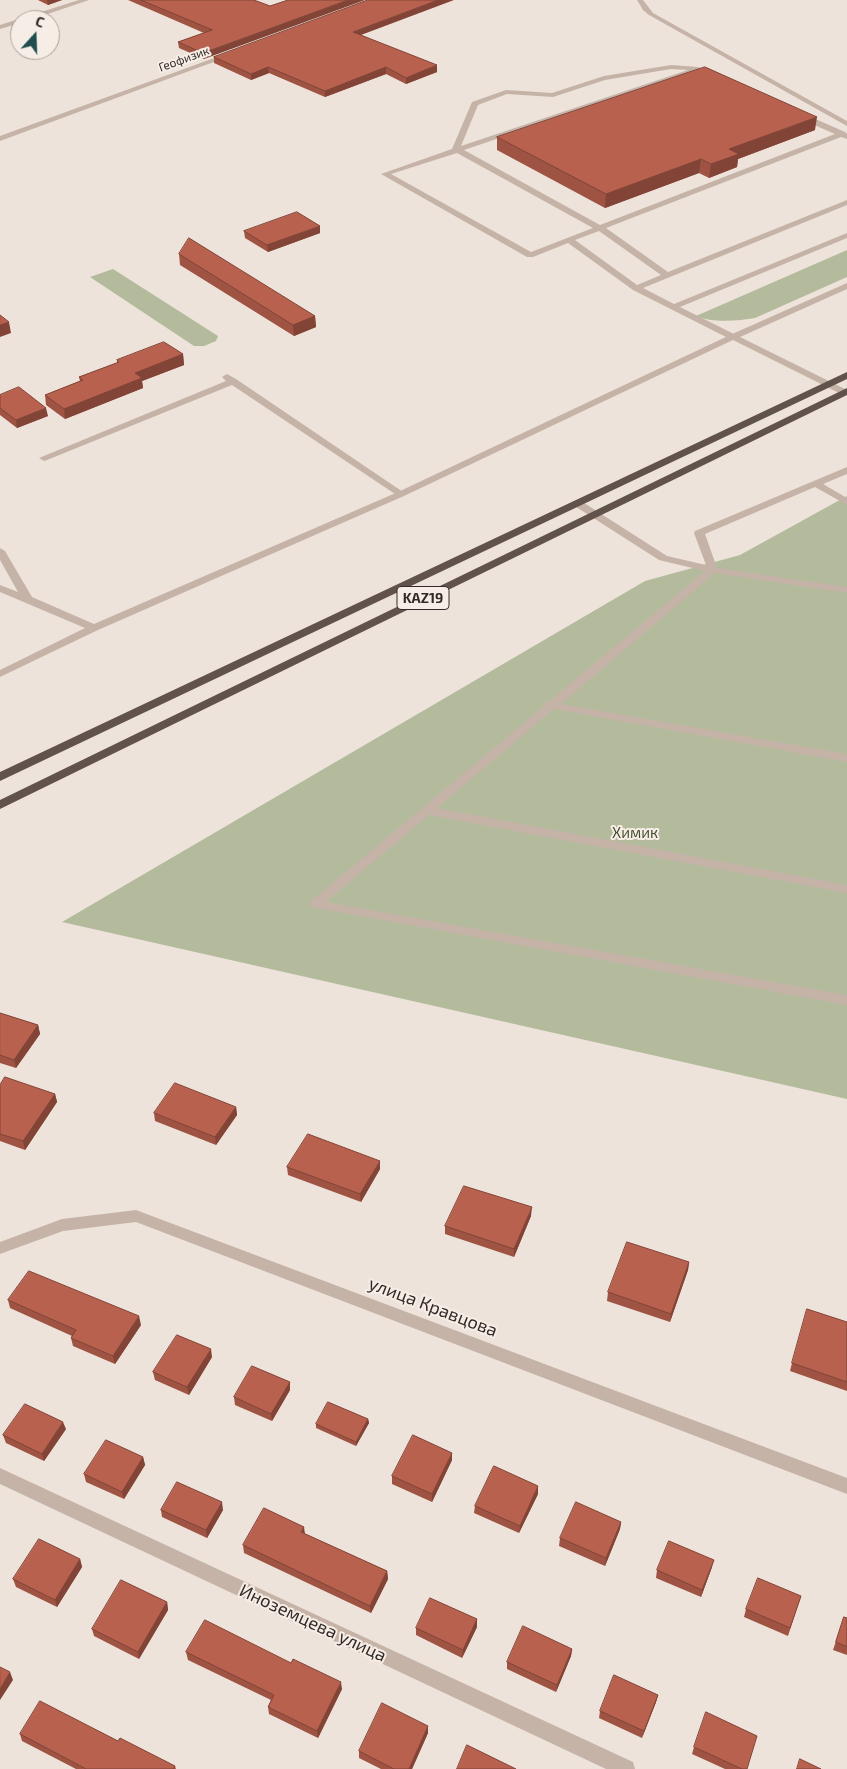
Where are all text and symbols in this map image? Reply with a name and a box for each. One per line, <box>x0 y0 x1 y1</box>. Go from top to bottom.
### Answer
north arrow <box>10 10 60 60</box>
text: С <box>33 12 47 31</box>
street label: Геофизик <box>157 43 211 75</box>
road number: KAZ19 <box>397 586 449 610</box>
park label: Химик <box>612 824 658 842</box>
street label: улица Кравцова <box>366 1272 500 1342</box>
street label: Иноземцева улица <box>236 1579 390 1667</box>

